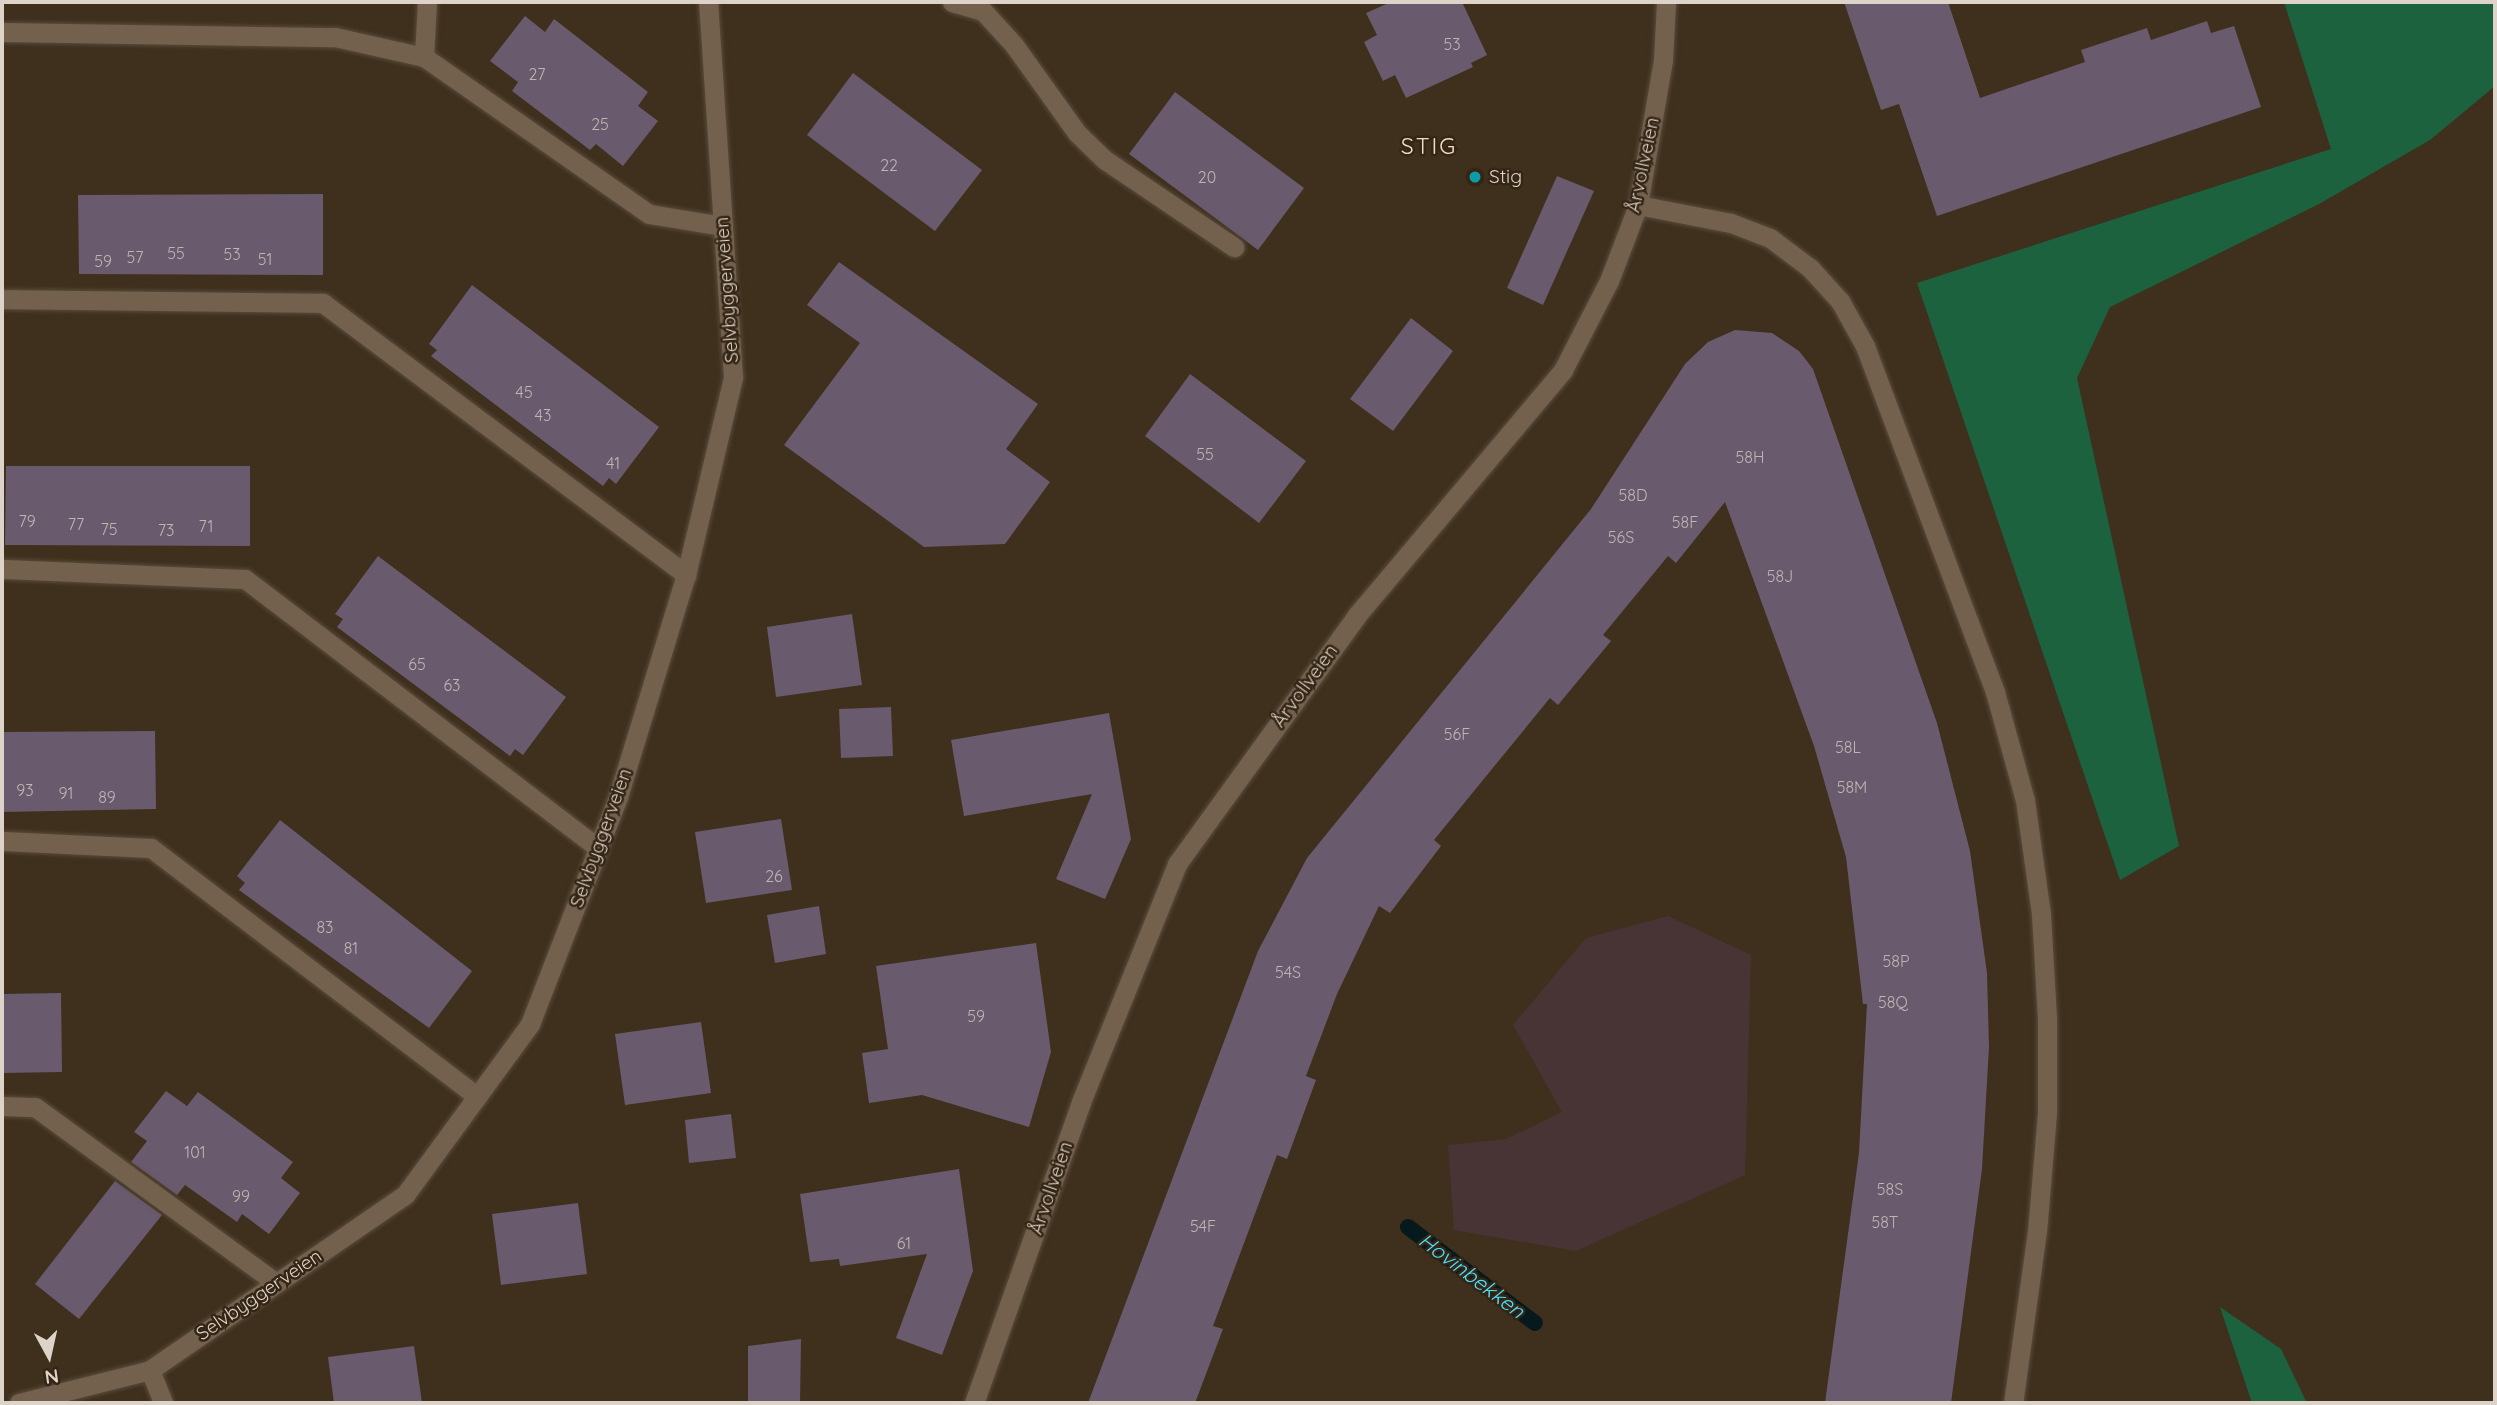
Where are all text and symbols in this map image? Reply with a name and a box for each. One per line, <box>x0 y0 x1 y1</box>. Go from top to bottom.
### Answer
house number: 53 <box>1443 34 1461 54</box>
house number: 27 <box>529 64 545 84</box>
house number: 25 <box>591 114 609 134</box>
street label: Årvollveien <box>1622 115 1664 215</box>
district label: STIG <box>1401 132 1457 160</box>
house number: 22 <box>880 155 898 175</box>
place label: Stig <box>1489 166 1522 188</box>
house number: 20 <box>1198 167 1216 187</box>
marker: Stig <box>1467 169 1483 185</box>
street label: Selvbyggerveien <box>711 216 743 364</box>
house number: 55 <box>167 243 185 263</box>
house number: 53 <box>223 244 241 264</box>
house number: 57 <box>127 247 143 267</box>
house number: 51 <box>258 249 272 269</box>
house number: 59 <box>94 251 112 271</box>
house number: 45 <box>515 382 533 402</box>
house number: 43 <box>535 405 551 425</box>
house number: 55 <box>1196 444 1214 464</box>
house number: 58H <box>1736 447 1764 467</box>
house number: 41 <box>606 453 620 473</box>
house number: 58D <box>1619 485 1647 505</box>
house number: 79 <box>18 511 36 531</box>
house number: 58F <box>1672 512 1698 532</box>
house number: 77 <box>68 514 84 534</box>
house number: 71 <box>199 516 213 536</box>
house number: 75 <box>101 519 117 539</box>
house number: 73 <box>158 520 174 540</box>
house number: 56S <box>1608 527 1634 547</box>
house number: 58J <box>1767 566 1793 586</box>
street label: Årvollveien <box>1267 640 1343 732</box>
house number: 65 <box>408 654 426 674</box>
house number: 63 <box>444 675 460 695</box>
house number: 56F <box>1444 724 1470 744</box>
house number: 58L <box>1835 737 1861 757</box>
street label: Selvbyggerveien <box>565 765 637 911</box>
house number: 58M <box>1837 777 1867 797</box>
house number: 93 <box>16 780 34 800</box>
house number: 91 <box>59 783 73 803</box>
house number: 89 <box>98 787 116 807</box>
house number: 26 <box>765 866 783 886</box>
house number: 83 <box>316 917 334 937</box>
house number: 81 <box>344 938 358 958</box>
house number: 58P <box>1883 951 1909 971</box>
house number: 54S <box>1275 962 1301 982</box>
house number: 58Q <box>1878 992 1908 1012</box>
house number: 59 <box>967 1006 985 1026</box>
street label: Årvollveien <box>1024 1139 1078 1237</box>
house number: 101 <box>184 1142 206 1162</box>
house number: 58S <box>1877 1179 1903 1199</box>
house number: 99 <box>232 1186 250 1206</box>
house number: 58T <box>1871 1212 1899 1232</box>
house number: 54F <box>1190 1216 1216 1236</box>
water label: Hovinbekken <box>1414 1227 1530 1323</box>
house number: 61 <box>897 1233 911 1253</box>
street label: Selvbyggerveien <box>192 1245 326 1345</box>
north arrow <box>14 1321 84 1391</box>
text: N <box>43 1364 61 1390</box>

